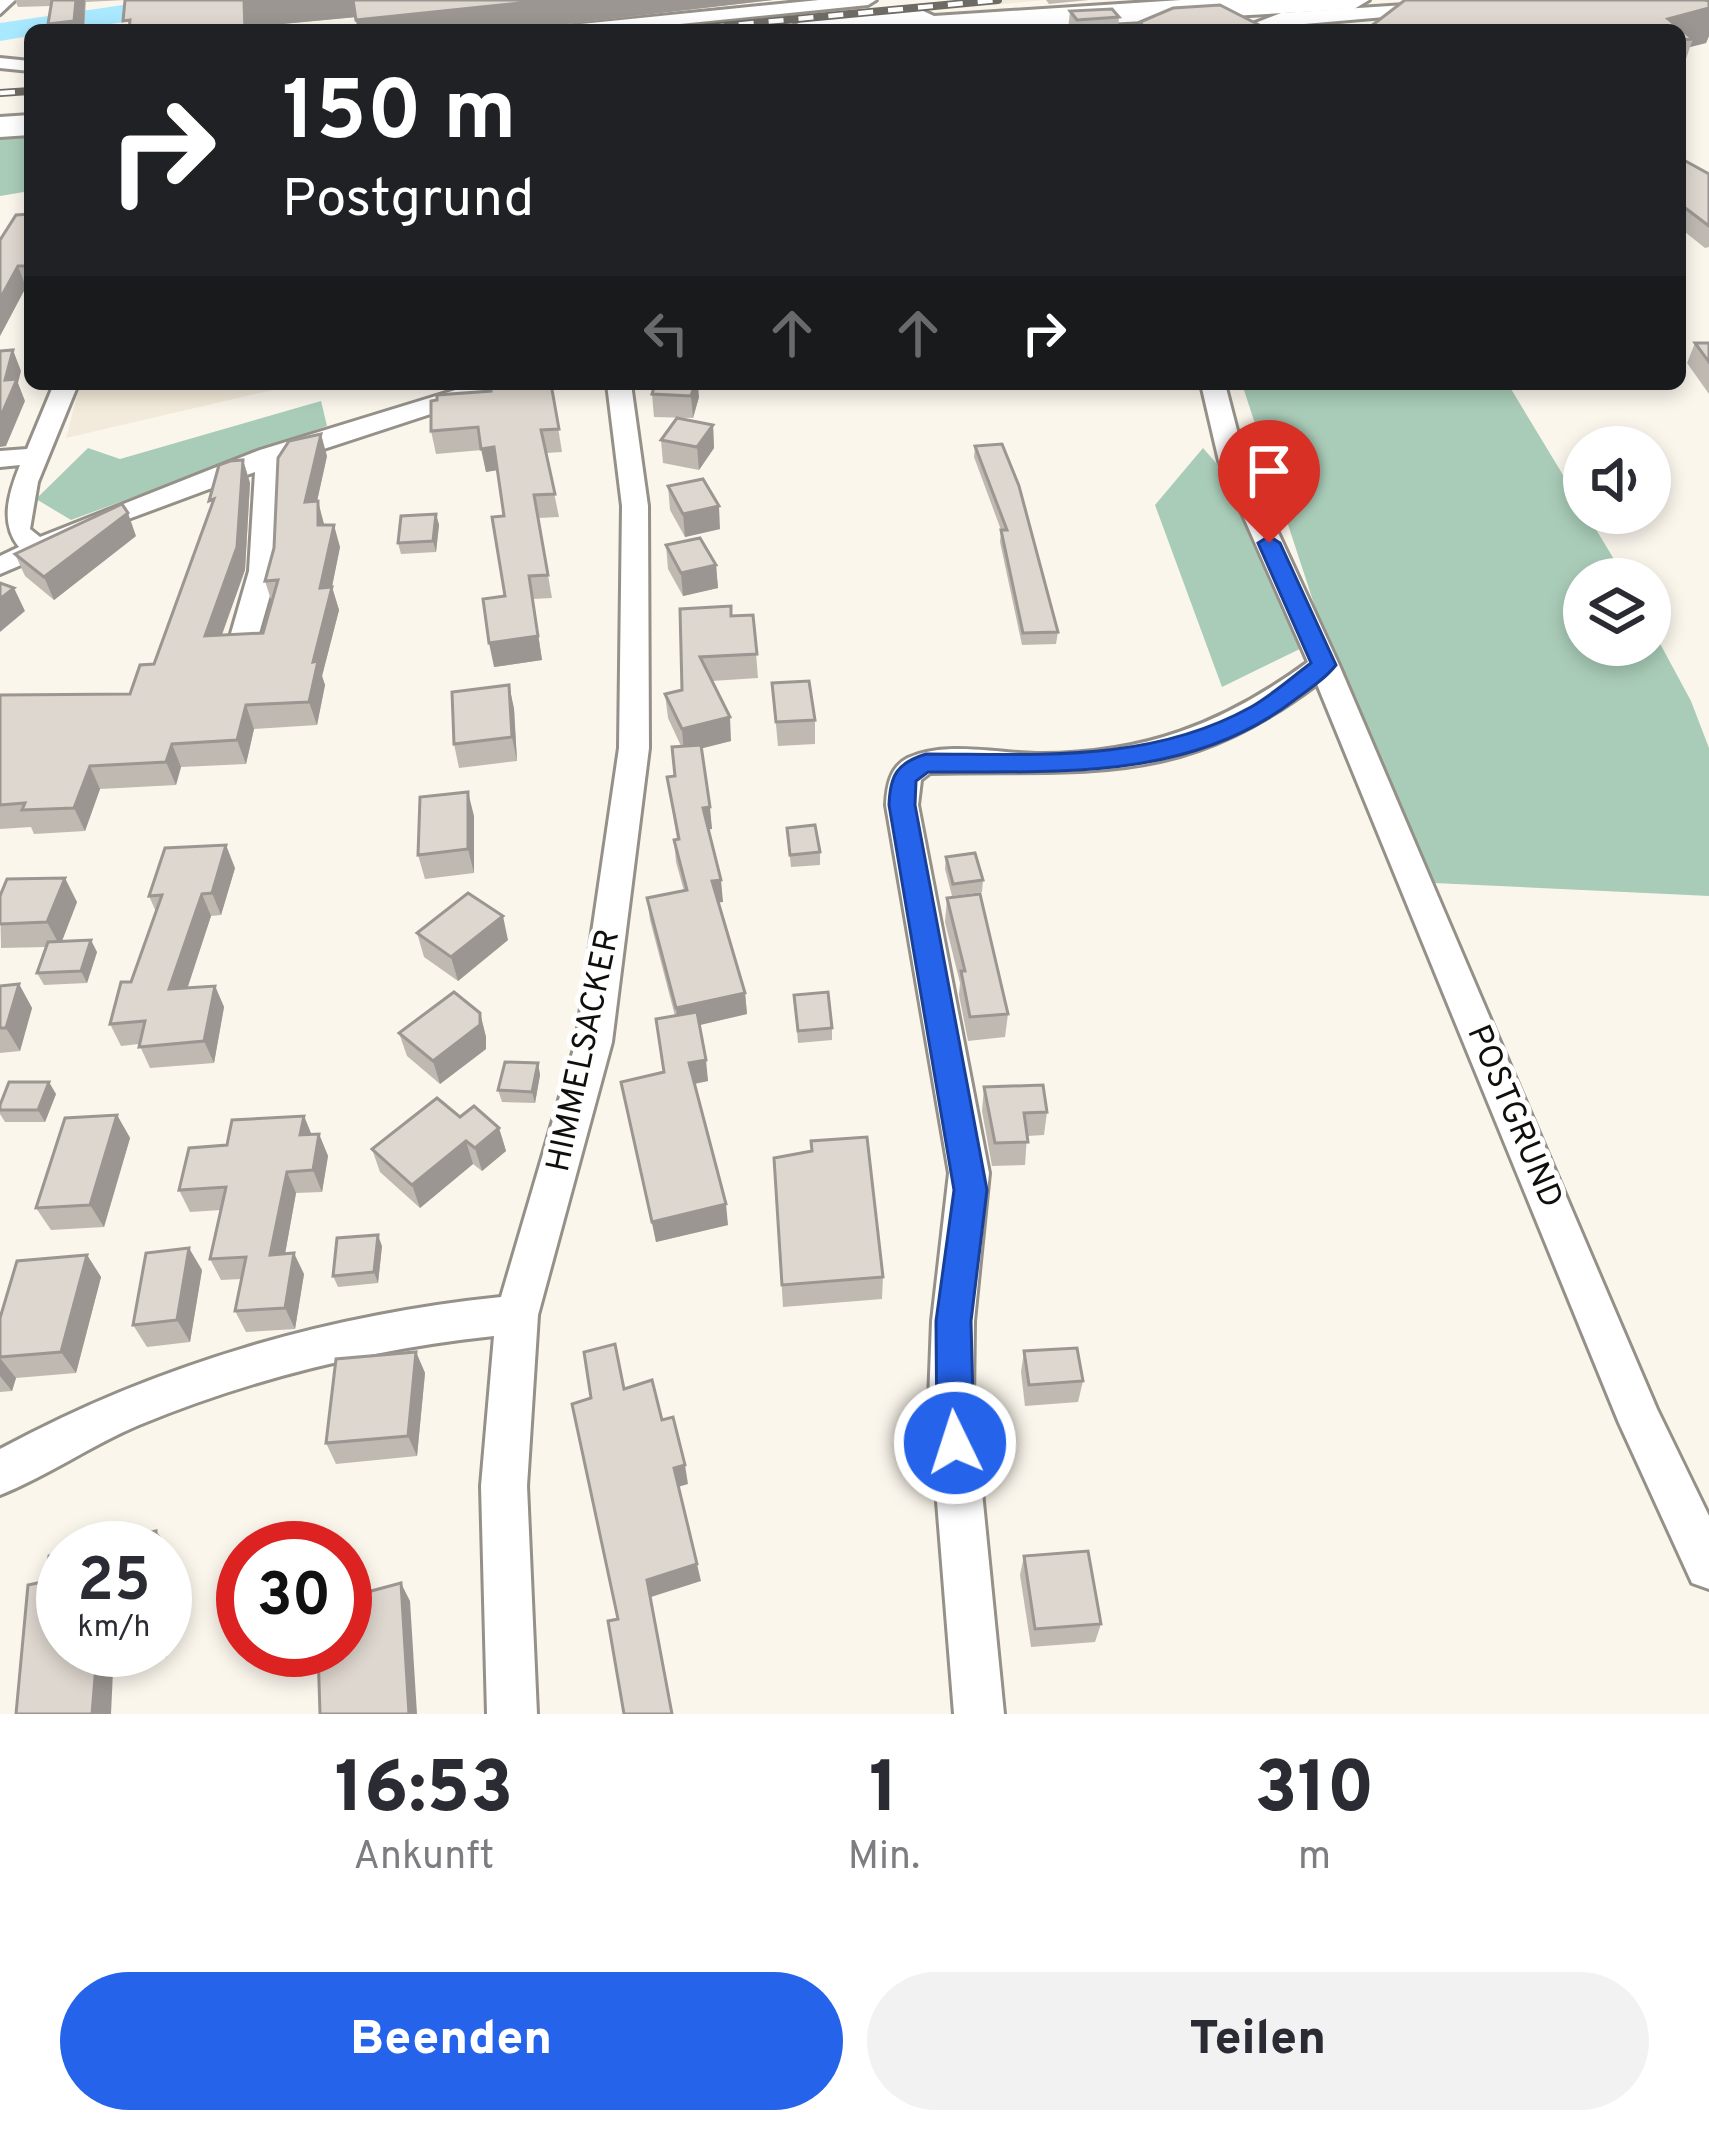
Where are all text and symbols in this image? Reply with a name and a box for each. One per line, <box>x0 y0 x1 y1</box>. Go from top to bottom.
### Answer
text: 150 m <box>282 63 517 169</box>
icon: right <box>84 72 240 228</box>
text: Postgrund <box>282 167 534 236</box>
icon: left <box>633 300 699 366</box>
icon: ahead <box>759 300 825 366</box>
icon: ahead <box>885 300 951 366</box>
icon: right <box>1011 300 1077 366</box>
pin <box>1218 420 1320 543</box>
map controls <box>1563 426 1671 666</box>
button: sound <box>1563 426 1671 534</box>
icon: arrive <box>1236 438 1302 504</box>
button: layers <box>1563 558 1671 666</box>
street label: HIMMELSACKER <box>539 926 631 1176</box>
street label: POSTGRUND <box>1456 1019 1570 1215</box>
position arrow <box>892 1380 1018 1506</box>
speed limit sign: 30 <box>216 1521 372 1677</box>
text: 25 <box>77 1546 151 1622</box>
text: km/h <box>78 1610 150 1647</box>
text: 16:53 <box>334 1746 513 1838</box>
text: 1 <box>869 1746 899 1838</box>
text: 310 <box>1254 1746 1375 1838</box>
text: Ankunft <box>353 1834 494 1883</box>
text: Min. <box>848 1834 920 1883</box>
text: m <box>1298 1834 1331 1883</box>
button: Beenden <box>60 1972 843 2110</box>
button: Teilen <box>867 1972 1649 2110</box>

